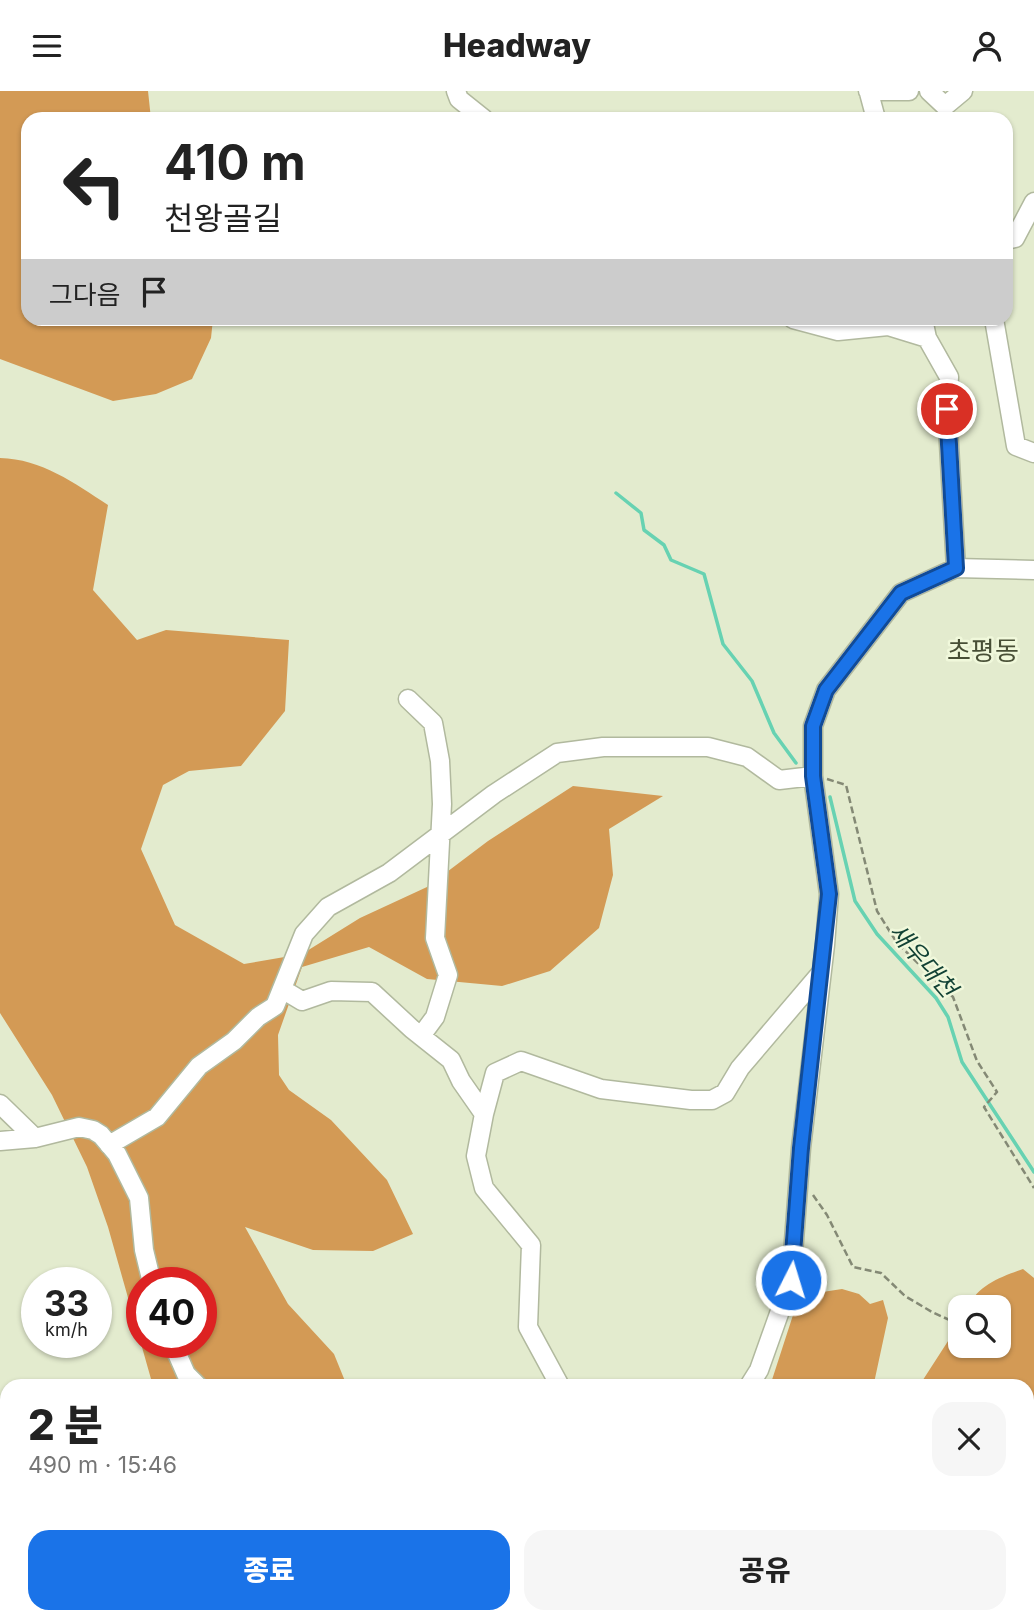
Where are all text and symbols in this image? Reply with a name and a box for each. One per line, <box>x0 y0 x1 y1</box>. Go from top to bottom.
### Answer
text: Headway <box>443 26 591 65</box>
icon: menu <box>28 27 66 65</box>
icon: person <box>968 27 1006 65</box>
text: 410 m <box>164 133 306 192</box>
icon: left <box>49 140 140 231</box>
text: 천왕골길 <box>164 199 282 238</box>
icon: arrive <box>135 273 173 311</box>
text: 그다음 <box>49 279 121 310</box>
pin <box>917 379 977 439</box>
icon: arrive <box>928 390 966 428</box>
district label: 초평동 <box>947 635 1019 666</box>
water label: 새우대천 <box>883 917 965 1005</box>
position arrow <box>754 1243 828 1317</box>
speed limit sign: 40 <box>126 1267 217 1358</box>
text: 33 <box>44 1282 89 1324</box>
map controls <box>948 1295 1011 1358</box>
button: search <box>948 1295 1011 1358</box>
text: km/h <box>45 1319 88 1340</box>
text: 2 분 <box>28 1399 103 1450</box>
button: close <box>932 1402 1006 1476</box>
text: 490 m · 15:46 <box>28 1451 177 1479</box>
button: 종료 <box>28 1530 510 1610</box>
button: 공유 <box>524 1530 1006 1610</box>

